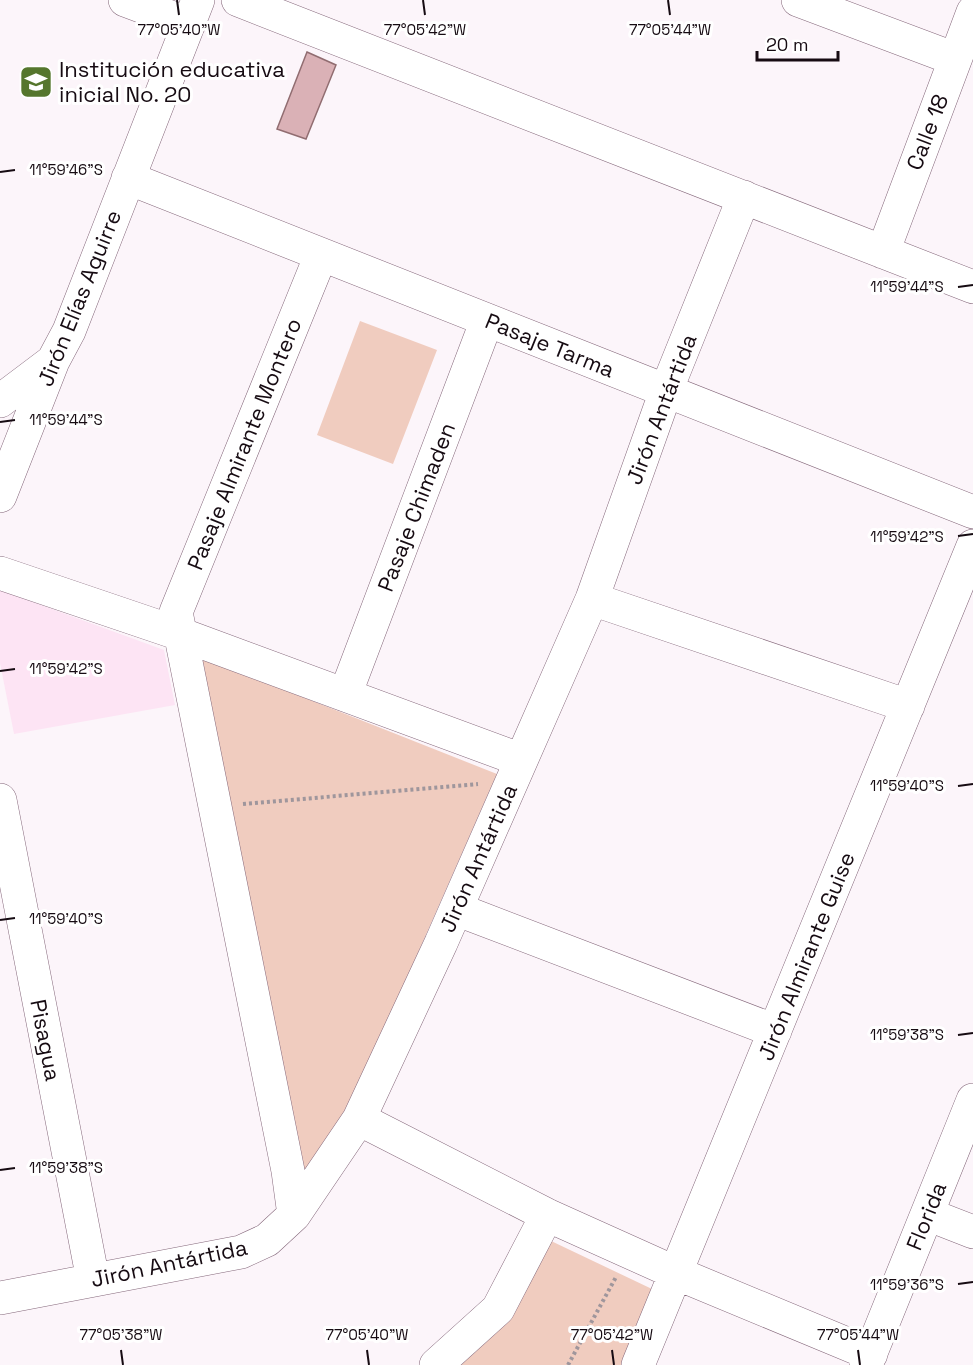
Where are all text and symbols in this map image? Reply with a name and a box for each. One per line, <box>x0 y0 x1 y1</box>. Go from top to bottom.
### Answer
text: 77°05'40"W <box>138 20 220 39</box>
text: 77°05'42"W <box>384 20 466 39</box>
text: 77°05'44"W <box>629 20 711 39</box>
scale bar <box>757 24 838 62</box>
text: 20 m <box>766 33 809 56</box>
place label: Institución educativa inicial No. 20 <box>59 55 285 108</box>
school or university icon: Institución educativa inicial No. 20 <box>18 64 54 100</box>
street label: Calle 18 <box>900 90 954 174</box>
text: 11°59'46"S <box>29 160 103 179</box>
street label: Jirón Elías Aguirre <box>31 206 127 390</box>
text: 11°59'44"S <box>870 277 944 296</box>
street label: Pasaje Tarma <box>481 306 619 384</box>
street label: Pasaje Almirante Montero <box>181 314 307 574</box>
street label: Jirón Antártida <box>619 329 703 488</box>
text: 11°59'44"S <box>29 410 103 429</box>
street label: Pasaje Chimaden <box>371 419 461 595</box>
text: 11°59'42"S <box>870 527 944 546</box>
text: 11°59'42"S <box>29 659 103 678</box>
text: 11°59'40"S <box>870 776 944 795</box>
street label: Jirón Antártida <box>433 779 523 936</box>
street label: Jirón Almirante Guise <box>751 848 861 1064</box>
text: 11°59'40"S <box>29 909 103 928</box>
street label: Pisagua <box>24 997 68 1084</box>
text: 11°59'38"S <box>870 1025 944 1044</box>
text: 11°59'38"S <box>29 1158 103 1177</box>
street label: Florida <box>900 1177 952 1254</box>
street label: Jirón Antártida <box>88 1233 250 1293</box>
text: 11°59'36"S <box>870 1275 944 1294</box>
text: 77°05'38"W <box>80 1325 162 1344</box>
text: 77°05'40"W <box>326 1325 408 1344</box>
text: 77°05'42"W <box>571 1325 653 1344</box>
text: 77°05'44"W <box>817 1325 899 1344</box>

